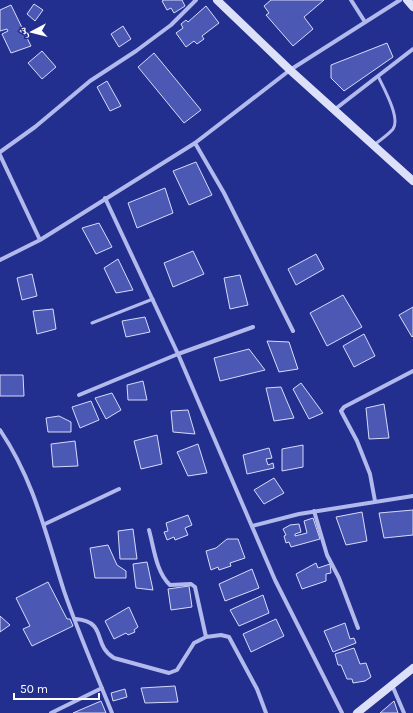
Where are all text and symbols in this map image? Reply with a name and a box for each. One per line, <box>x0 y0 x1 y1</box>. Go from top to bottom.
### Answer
north arrow <box>12 12 52 52</box>
text: ش <box>15 26 31 40</box>
scale bar <box>14 675 99 701</box>
text: 50 m <box>20 682 48 696</box>

